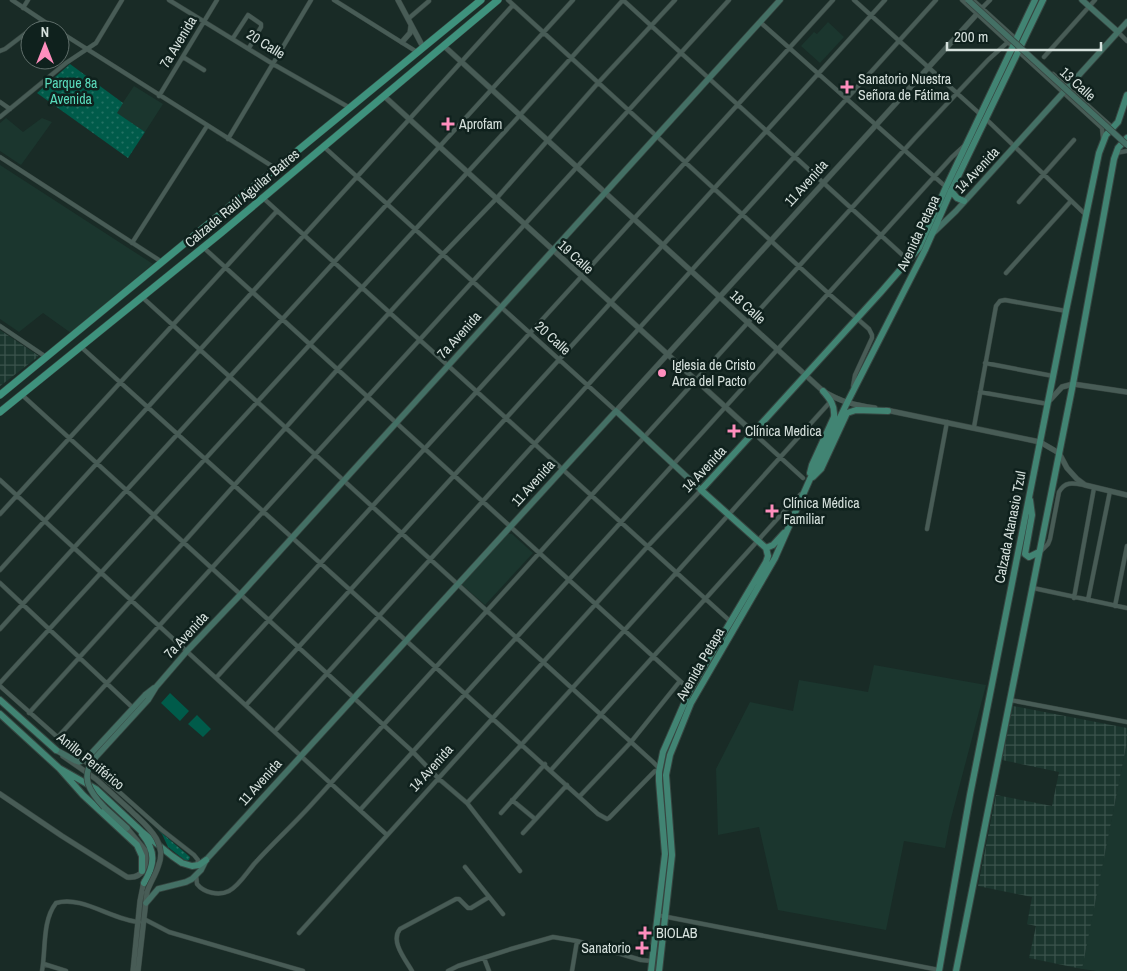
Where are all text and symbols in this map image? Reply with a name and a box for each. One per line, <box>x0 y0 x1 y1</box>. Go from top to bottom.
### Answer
street label: 7a Avenida <box>156 12 201 71</box>
north arrow <box>20 20 70 70</box>
scale bar <box>947 20 1101 52</box>
text: N <box>41 23 49 41</box>
street label: 20 Calle <box>243 25 289 63</box>
text: 200 m <box>954 26 988 47</box>
street label: 13 Calle <box>1056 63 1100 105</box>
place label: Sanatorio Nuestra Señora de Fátima <box>858 70 952 104</box>
park label: Parque 8a Avenida <box>45 74 98 108</box>
marker: Sanatorio Nuestra Señora de Fátima <box>840 80 854 94</box>
place label: Aprofam <box>458 115 502 133</box>
marker: Aprofam <box>441 117 455 131</box>
street label: 14 Avenida <box>951 142 1004 197</box>
street label: Calzada Raúl Aguilar Batres <box>181 145 303 251</box>
street label: 11 Avenida <box>780 156 832 210</box>
street label: Avenida Petapa <box>892 192 944 275</box>
street label: 19 Calle <box>554 236 598 278</box>
street label: 18 Calle <box>726 286 770 328</box>
street label: 7a Avenida <box>433 307 485 362</box>
street label: 20 Calle <box>531 317 575 359</box>
place label: Iglesia de Cristo Arca del Pacto <box>671 356 756 390</box>
marker: Iglesia de Cristo Arca del Pacto <box>656 367 668 379</box>
place label: Clínica Medica <box>745 422 822 440</box>
marker: Clínica Medica <box>727 424 741 438</box>
street label: 14 Avenida <box>678 441 731 496</box>
street label: 11 Avenida <box>507 456 559 510</box>
street label: Calzada Atanasio Tzul <box>990 469 1030 585</box>
place label: Clínica Médica Familiar <box>783 494 860 528</box>
marker: Clínica Médica Familiar <box>765 504 779 518</box>
street label: 7a Avenida <box>160 607 213 662</box>
street label: Avenida Petapa <box>671 624 728 705</box>
street label: Anillo Periférico <box>53 728 128 794</box>
street label: 14 Avenida <box>405 740 457 795</box>
street label: 11 Avenida <box>234 755 286 809</box>
place label: BIOLAB <box>656 924 698 942</box>
marker: BIOLAB <box>638 926 652 940</box>
place label: Sanatorio <box>581 939 631 957</box>
marker: Sanatorio <box>635 941 649 955</box>

